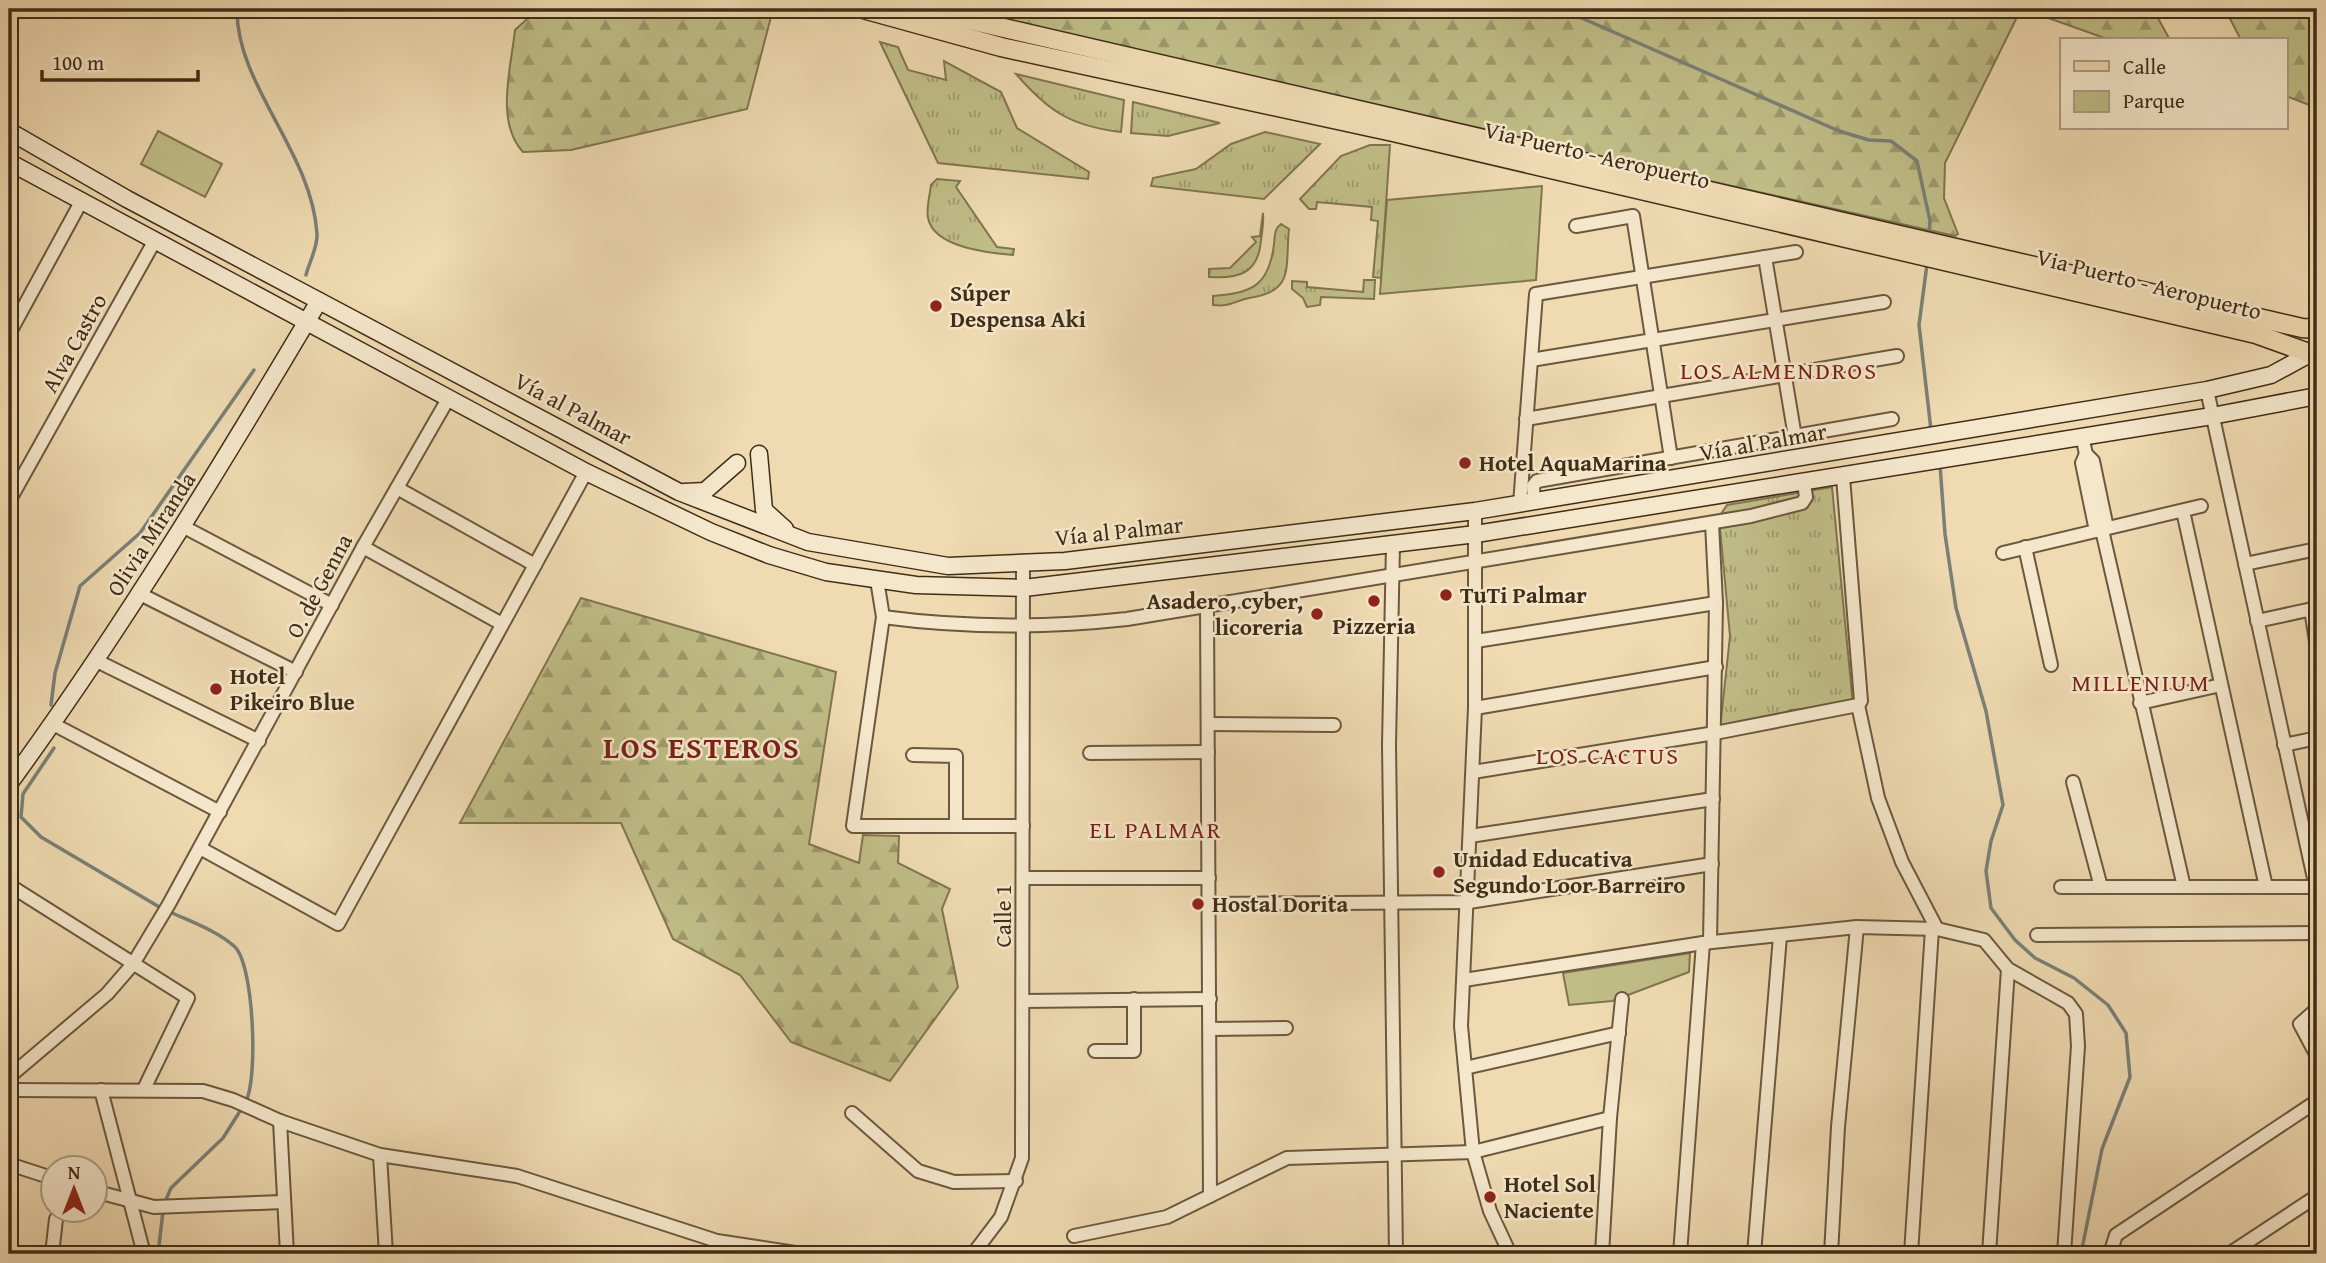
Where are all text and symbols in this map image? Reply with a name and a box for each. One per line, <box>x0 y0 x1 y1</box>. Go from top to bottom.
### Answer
scale bar <box>42 38 198 82</box>
legend <box>2060 38 2288 130</box>
text: 100 m <box>52 47 104 78</box>
text: Calle <box>2123 51 2166 82</box>
text: Parque <box>2123 85 2185 116</box>
street label: Via Puerto - Aeropuerto <box>1481 112 1713 197</box>
street label: Via Puerto - Aeropuerto <box>2033 240 2265 327</box>
place label: Súper Despensa Aki <box>950 276 1086 335</box>
street label: Alva Castro <box>33 287 114 398</box>
marker: Súper Despensa Aki <box>928 298 944 314</box>
district label: LOS ALMENDROS <box>1680 353 1878 388</box>
street label: Vía al Palmar <box>509 364 638 454</box>
street label: Vía al Palmar <box>1697 414 1830 469</box>
place label: Hotel AquaMarina <box>1479 446 1667 479</box>
marker: Hotel AquaMarina <box>1457 455 1473 471</box>
street label: Olivia Miranda <box>98 465 203 602</box>
street label: Vía al Palmar <box>1053 507 1185 554</box>
street label: O. de Genna <box>277 528 360 644</box>
place label: TuTi Palmar <box>1460 578 1587 611</box>
place label: Asadero, cyber, licoreria <box>1146 584 1303 643</box>
marker: TuTi Palmar <box>1438 587 1454 603</box>
marker: Pizzeria <box>1366 593 1382 609</box>
marker: Asadero, cyber, licoreria <box>1309 606 1325 622</box>
place label: Pizzeria <box>1332 609 1416 642</box>
place label: Hotel Pikeiro Blue <box>230 659 355 718</box>
district label: MILLENIUM <box>2071 665 2211 700</box>
marker: Hotel Pikeiro Blue <box>208 681 224 697</box>
district label: LOS ESTEROS <box>603 725 801 769</box>
district label: LOS CACTUS <box>1536 738 1680 773</box>
district label: EL PALMAR <box>1090 812 1222 847</box>
place label: Unidad Educativa Segundo Loor Barreiro <box>1453 842 1686 901</box>
marker: Unidad Educativa Segundo Loor Barreiro <box>1431 864 1447 880</box>
street label: Calle 1 <box>986 884 1019 948</box>
place label: Hostal Dorita <box>1212 887 1348 920</box>
marker: Hostal Dorita <box>1190 896 1206 912</box>
north arrow <box>38 1154 108 1224</box>
text: N <box>68 1158 81 1186</box>
place label: Hotel Sol Naciente <box>1504 1167 1596 1226</box>
marker: Hotel Sol Naciente <box>1482 1189 1498 1205</box>

